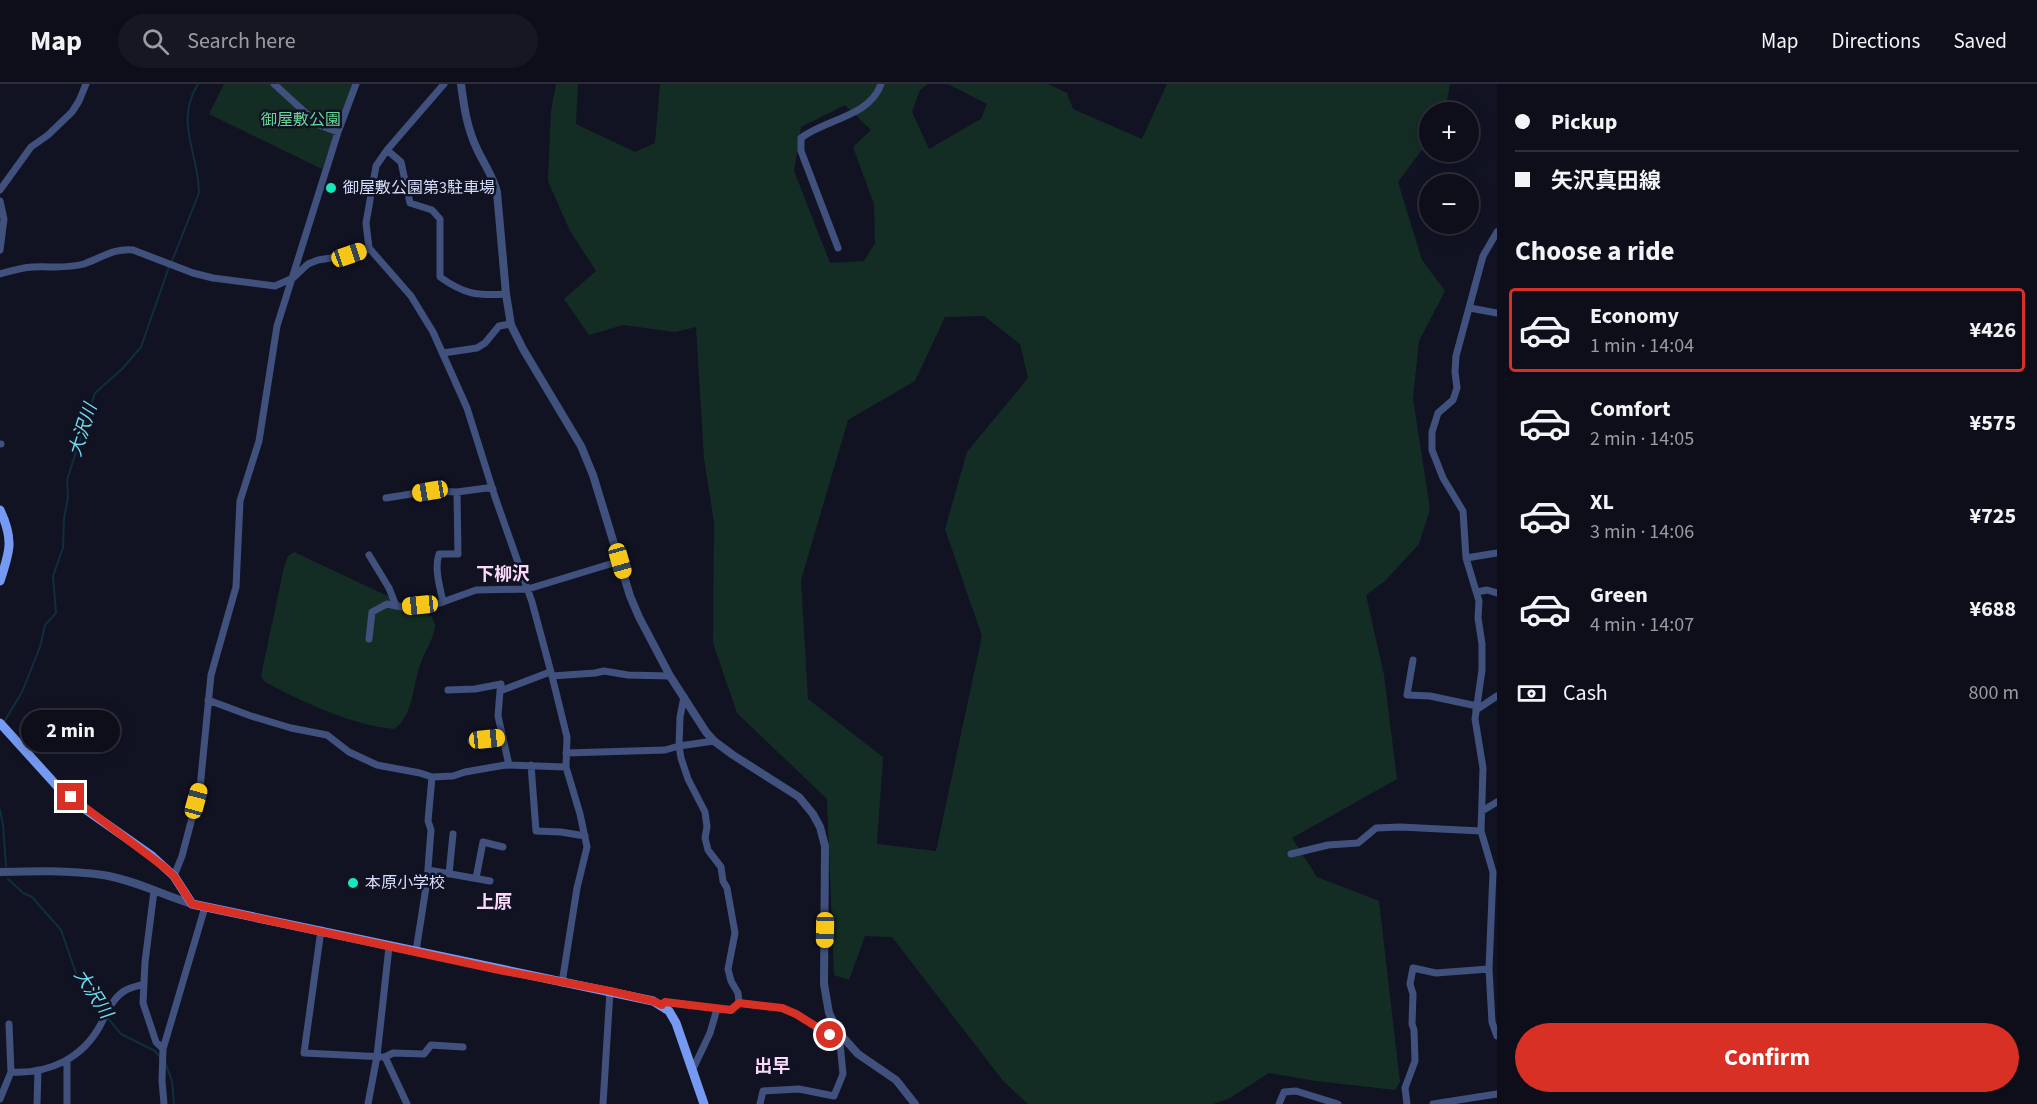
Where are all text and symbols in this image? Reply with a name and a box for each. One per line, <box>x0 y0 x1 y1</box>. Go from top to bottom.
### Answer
search box <box>118 14 538 68</box>
text: Map <box>30 21 82 61</box>
icon: search <box>139 25 172 58</box>
text: Search here <box>187 25 296 57</box>
text: Map <box>1761 26 1799 56</box>
text: Directions <box>1832 26 1920 56</box>
text: Saved <box>1953 26 2007 56</box>
map controls <box>1419 102 1479 234</box>
button: + <box>1419 102 1479 162</box>
text: Pickup <box>1551 106 1617 138</box>
park label: 御屋敷公園 <box>261 109 341 131</box>
text: 矢沢真田線 <box>1551 165 1661 197</box>
button: − <box>1419 174 1479 234</box>
place label: 御屋敷公園第3駐車場 <box>343 177 495 199</box>
marker: 御屋敷公園第3駐車場 <box>324 181 338 195</box>
text: Choose a ride <box>1515 232 1675 271</box>
car <box>329 241 369 269</box>
text: Economy <box>1590 300 1679 332</box>
icon: car <box>1518 303 1572 357</box>
text: ¥426 <box>1970 314 2016 346</box>
text: 1 min · 14:04 <box>1590 332 1694 360</box>
text: Comfort <box>1590 393 1671 425</box>
icon: car <box>1518 396 1572 450</box>
water label: 大沢川 <box>63 399 104 460</box>
text: ¥575 <box>1970 407 2016 439</box>
text: 2 min · 14:05 <box>1590 425 1694 453</box>
car <box>411 479 449 503</box>
text: XL <box>1590 486 1614 518</box>
icon: car <box>1518 489 1572 543</box>
text: ¥725 <box>1970 500 2016 532</box>
text: 3 min · 14:06 <box>1590 518 1694 546</box>
car <box>606 541 634 581</box>
district label: 下柳沢 <box>476 562 530 587</box>
text: Green <box>1590 579 1648 611</box>
icon: car <box>1518 582 1572 636</box>
text: ¥688 <box>1970 593 2016 625</box>
car <box>401 594 439 616</box>
text: 4 min · 14:07 <box>1590 611 1694 639</box>
icon: cash <box>1515 677 1548 710</box>
text: Cash <box>1563 677 1608 709</box>
text: 800 m <box>1969 679 2019 707</box>
callout: 2 min <box>22 710 121 752</box>
text: 2 min <box>46 717 95 745</box>
car <box>468 728 506 750</box>
car <box>183 781 209 821</box>
route end <box>57 783 84 810</box>
place label: 本原小学校 <box>365 872 445 894</box>
marker: 本原小学校 <box>346 876 360 890</box>
district label: 上原 <box>476 890 512 915</box>
car <box>816 912 834 948</box>
water label: 大沢川 <box>68 965 119 1025</box>
route start <box>816 1021 843 1048</box>
button: Confirm <box>1515 1023 2019 1092</box>
district label: 出早 <box>754 1054 790 1079</box>

